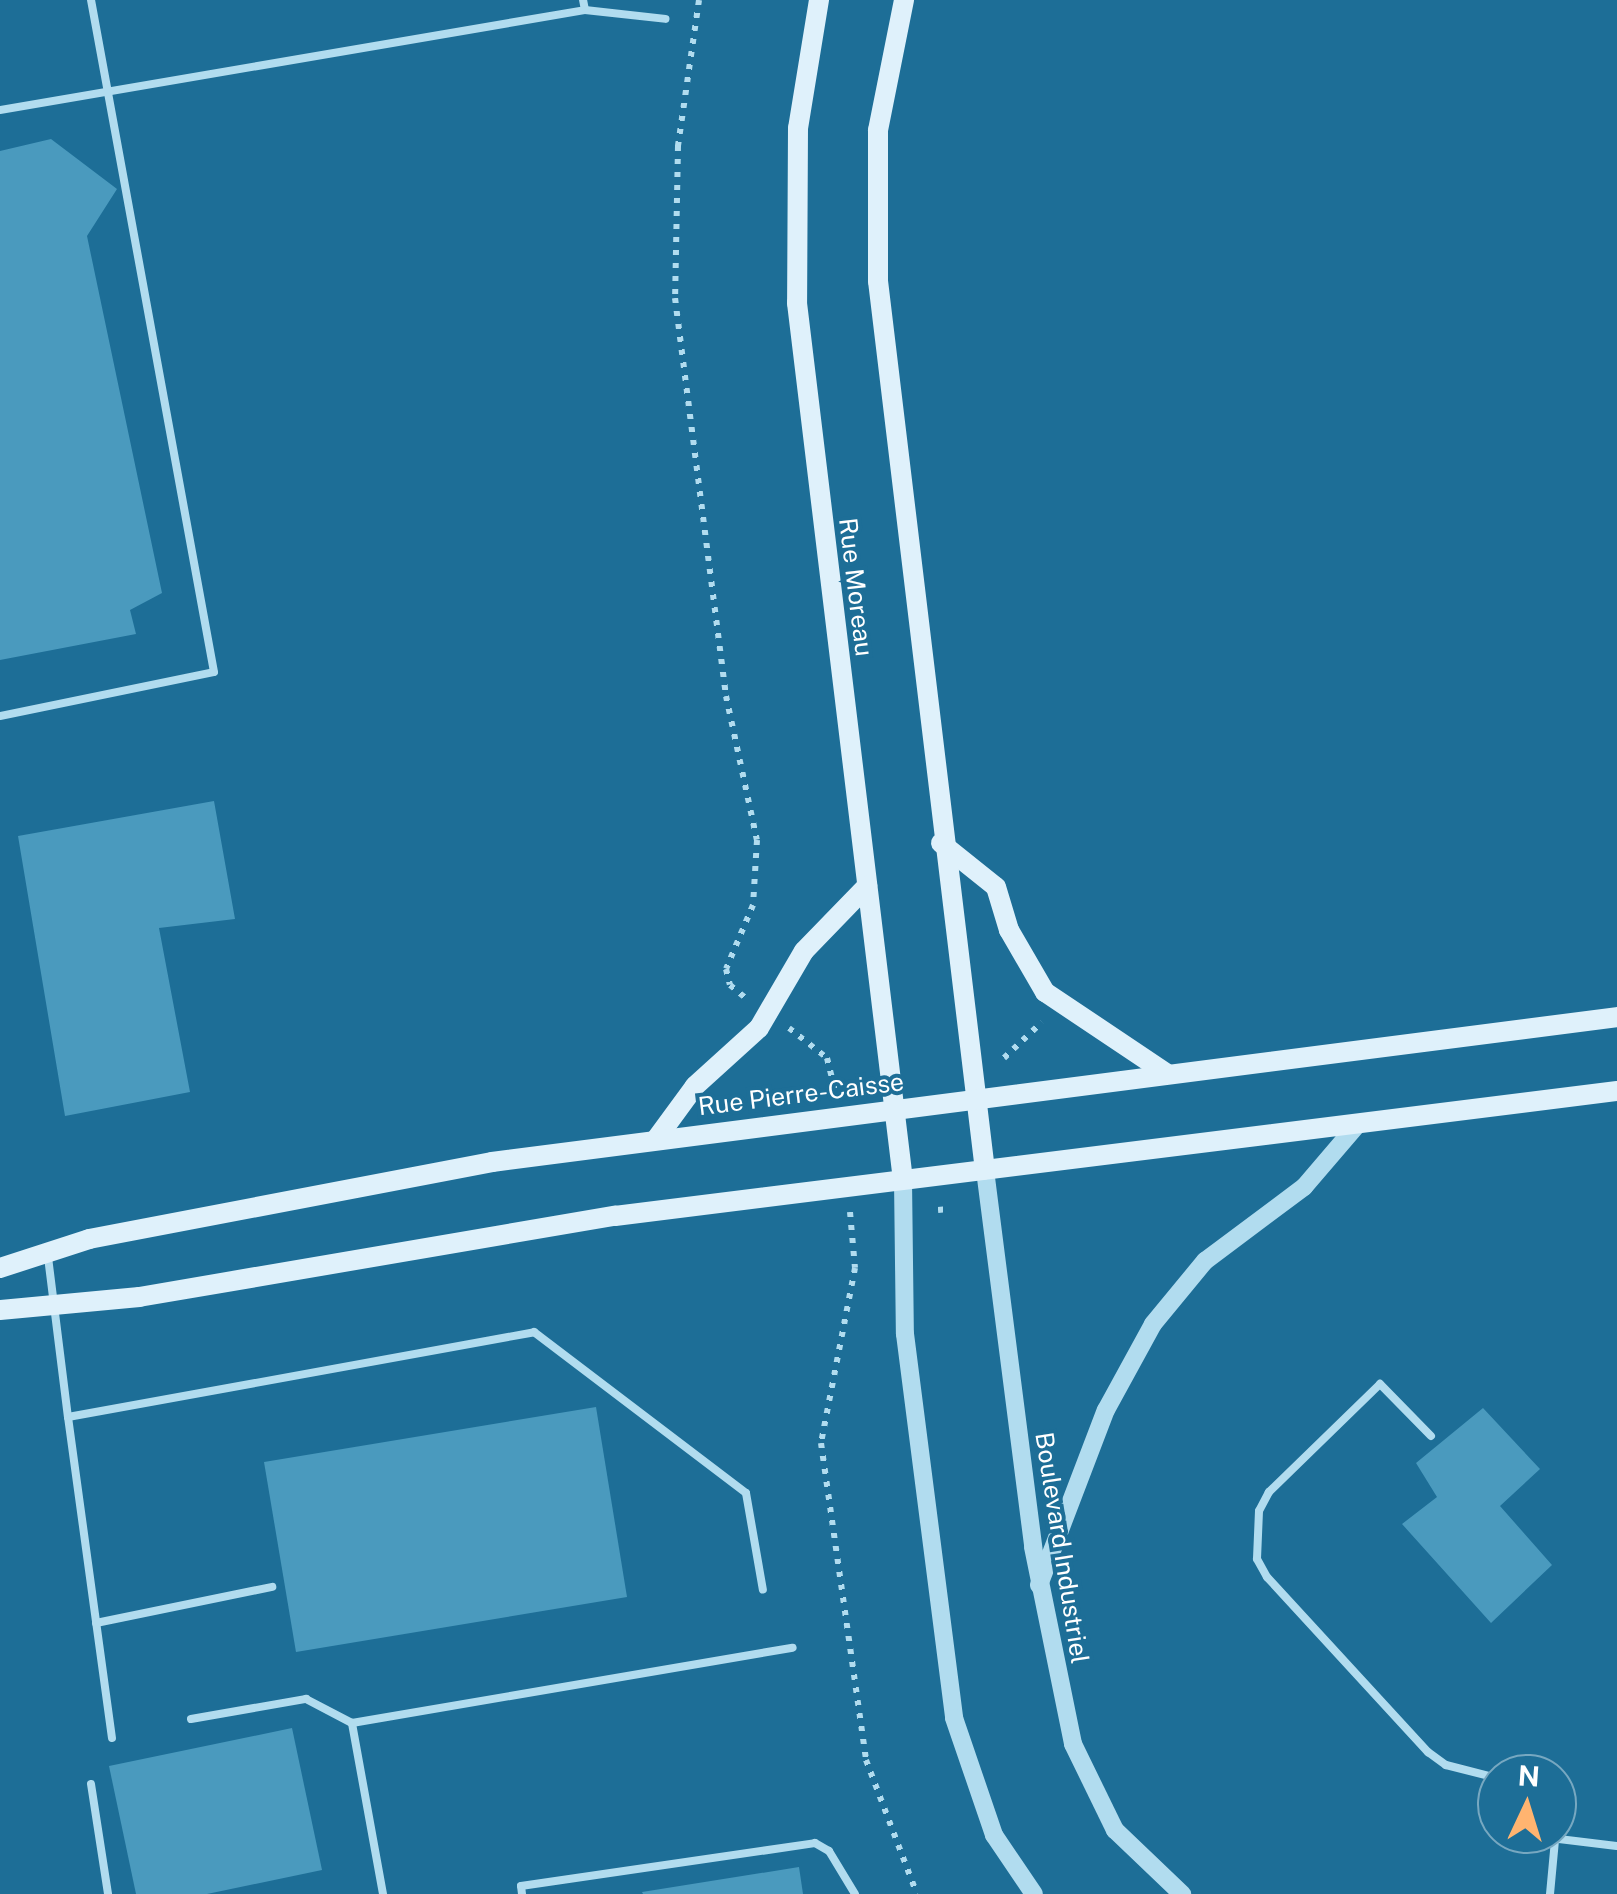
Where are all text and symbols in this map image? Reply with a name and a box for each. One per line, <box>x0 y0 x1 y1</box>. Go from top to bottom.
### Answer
street label: Rue Moreau <box>833 516 879 658</box>
street label: Rue Pierre-Caisse <box>696 1066 906 1122</box>
street label: Boulevard Industriel <box>1029 1430 1095 1666</box>
north arrow <box>1477 1754 1577 1854</box>
text: N <box>1517 1758 1541 1793</box>

